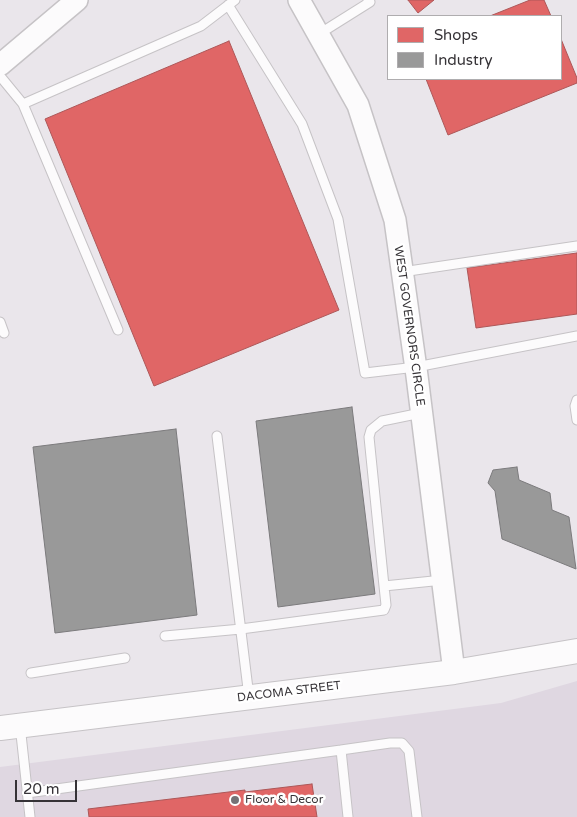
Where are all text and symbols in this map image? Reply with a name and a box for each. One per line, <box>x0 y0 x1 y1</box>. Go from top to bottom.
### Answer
legend <box>387 15 562 80</box>
text: Shops <box>434 26 478 44</box>
text: Industry <box>434 51 493 69</box>
street label: WEST GOVERNORS CIRCLE <box>391 245 427 407</box>
street label: DACOMA STREET <box>236 678 342 706</box>
scale bar <box>18 770 80 802</box>
text: 20 m <box>23 780 60 798</box>
place label: Floor & Decor <box>245 793 323 807</box>
marker: Floor & Decor <box>229 794 241 806</box>

